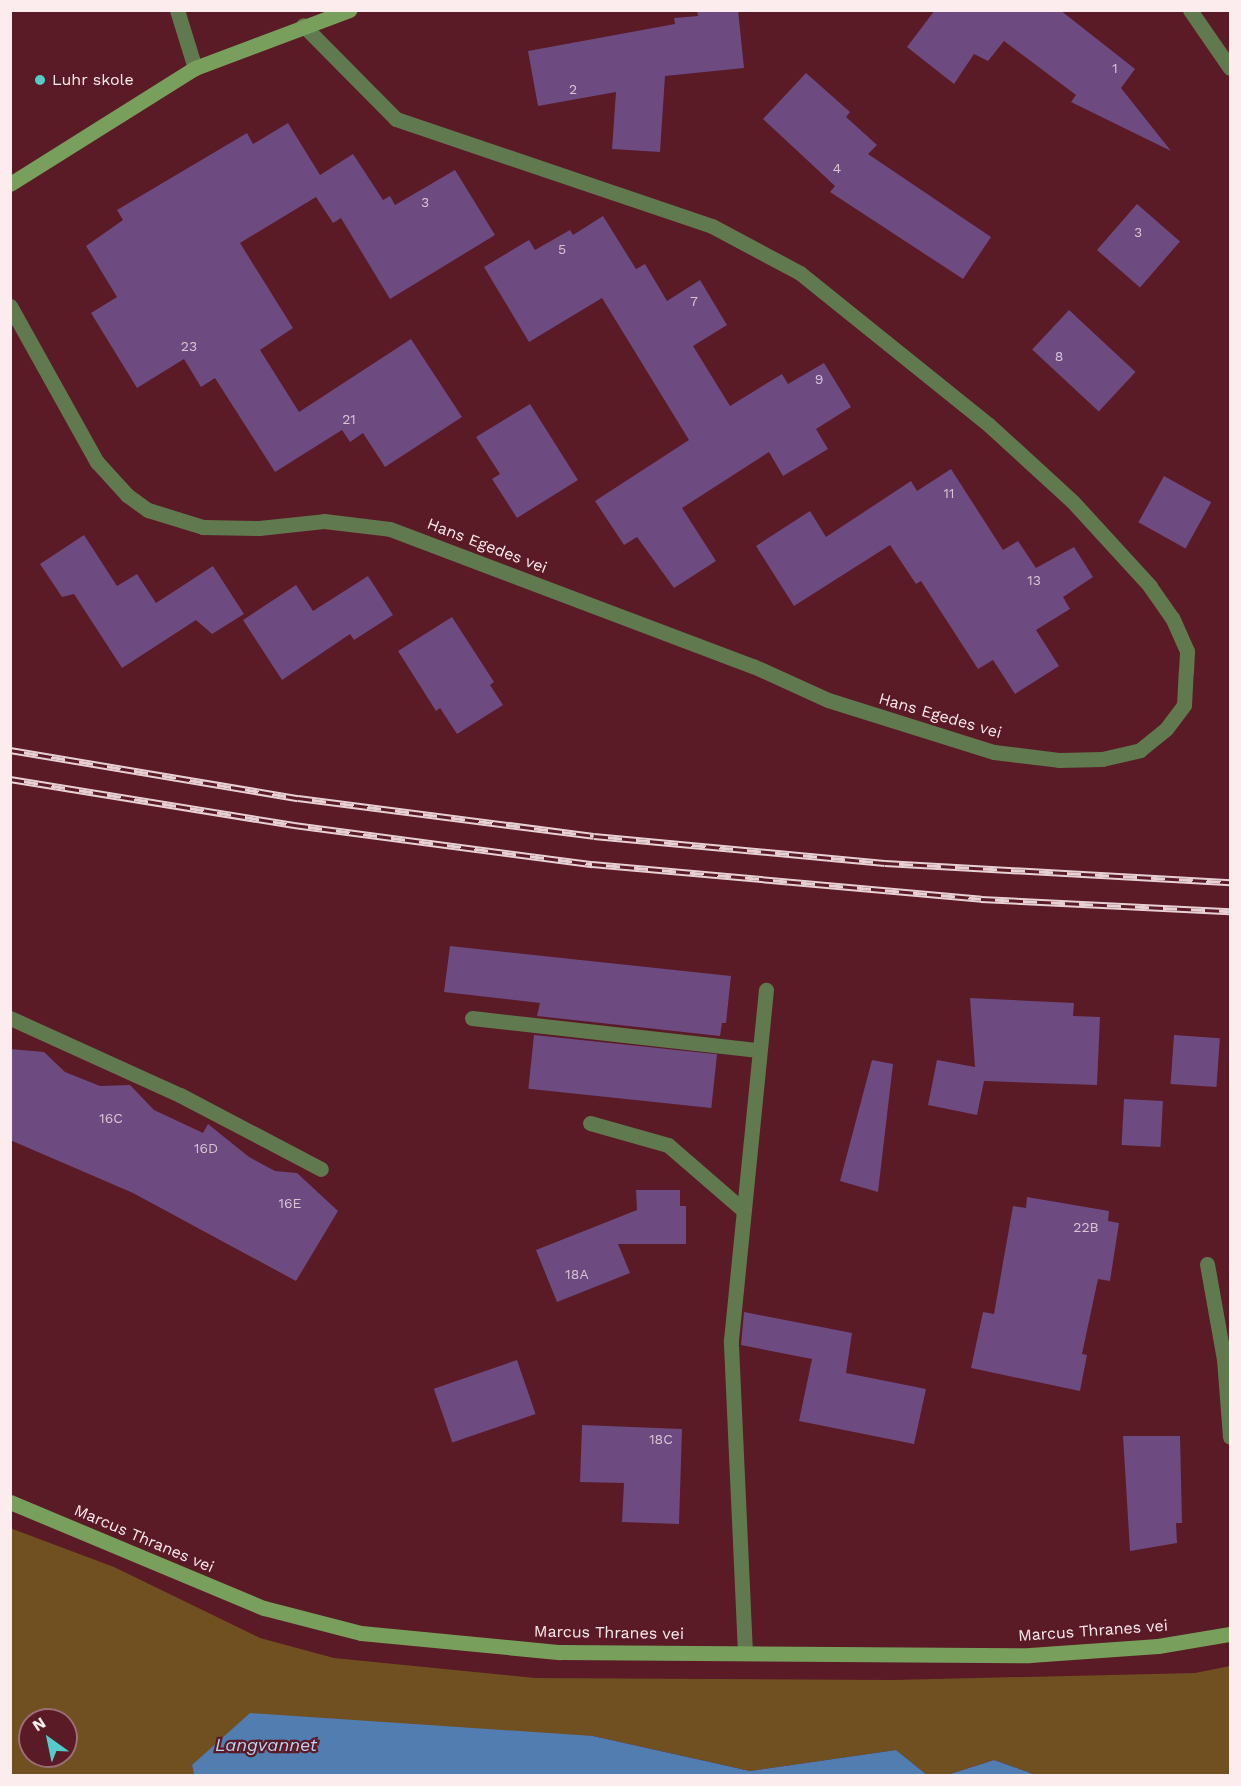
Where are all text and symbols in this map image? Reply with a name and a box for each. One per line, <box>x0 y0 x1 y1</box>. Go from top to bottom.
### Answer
house number: 1 <box>1112 60 1118 76</box>
place label: Luhr skole <box>52 70 134 90</box>
marker: Luhr skole <box>33 73 47 87</box>
house number: 2 <box>569 81 577 97</box>
house number: 4 <box>833 160 841 176</box>
house number: 3 <box>421 194 429 210</box>
house number: 3 <box>1134 224 1142 240</box>
house number: 5 <box>558 241 566 257</box>
house number: 7 <box>690 293 698 309</box>
house number: 23 <box>181 338 197 354</box>
house number: 8 <box>1055 348 1063 364</box>
house number: 9 <box>815 371 823 387</box>
house number: 21 <box>342 411 356 427</box>
house number: 11 <box>944 485 954 501</box>
street label: Hans Egedes vei <box>424 514 550 578</box>
house number: 13 <box>1027 572 1041 588</box>
street label: Hans Egedes vei <box>876 689 1004 743</box>
house number: 16C <box>99 1110 123 1126</box>
house number: 16D <box>194 1140 218 1156</box>
house number: 16E <box>279 1195 301 1211</box>
house number: 22B <box>1073 1219 1099 1235</box>
house number: 18A <box>565 1266 589 1282</box>
house number: 18C <box>649 1431 673 1447</box>
street label: Marcus Thranes vei <box>71 1501 217 1577</box>
street label: Marcus Thranes vei <box>1017 1616 1169 1646</box>
street label: Marcus Thranes vei <box>533 1622 685 1644</box>
north arrow <box>18 1708 78 1768</box>
text: N <box>29 1713 49 1735</box>
water label: Langvannet <box>215 1734 317 1756</box>

